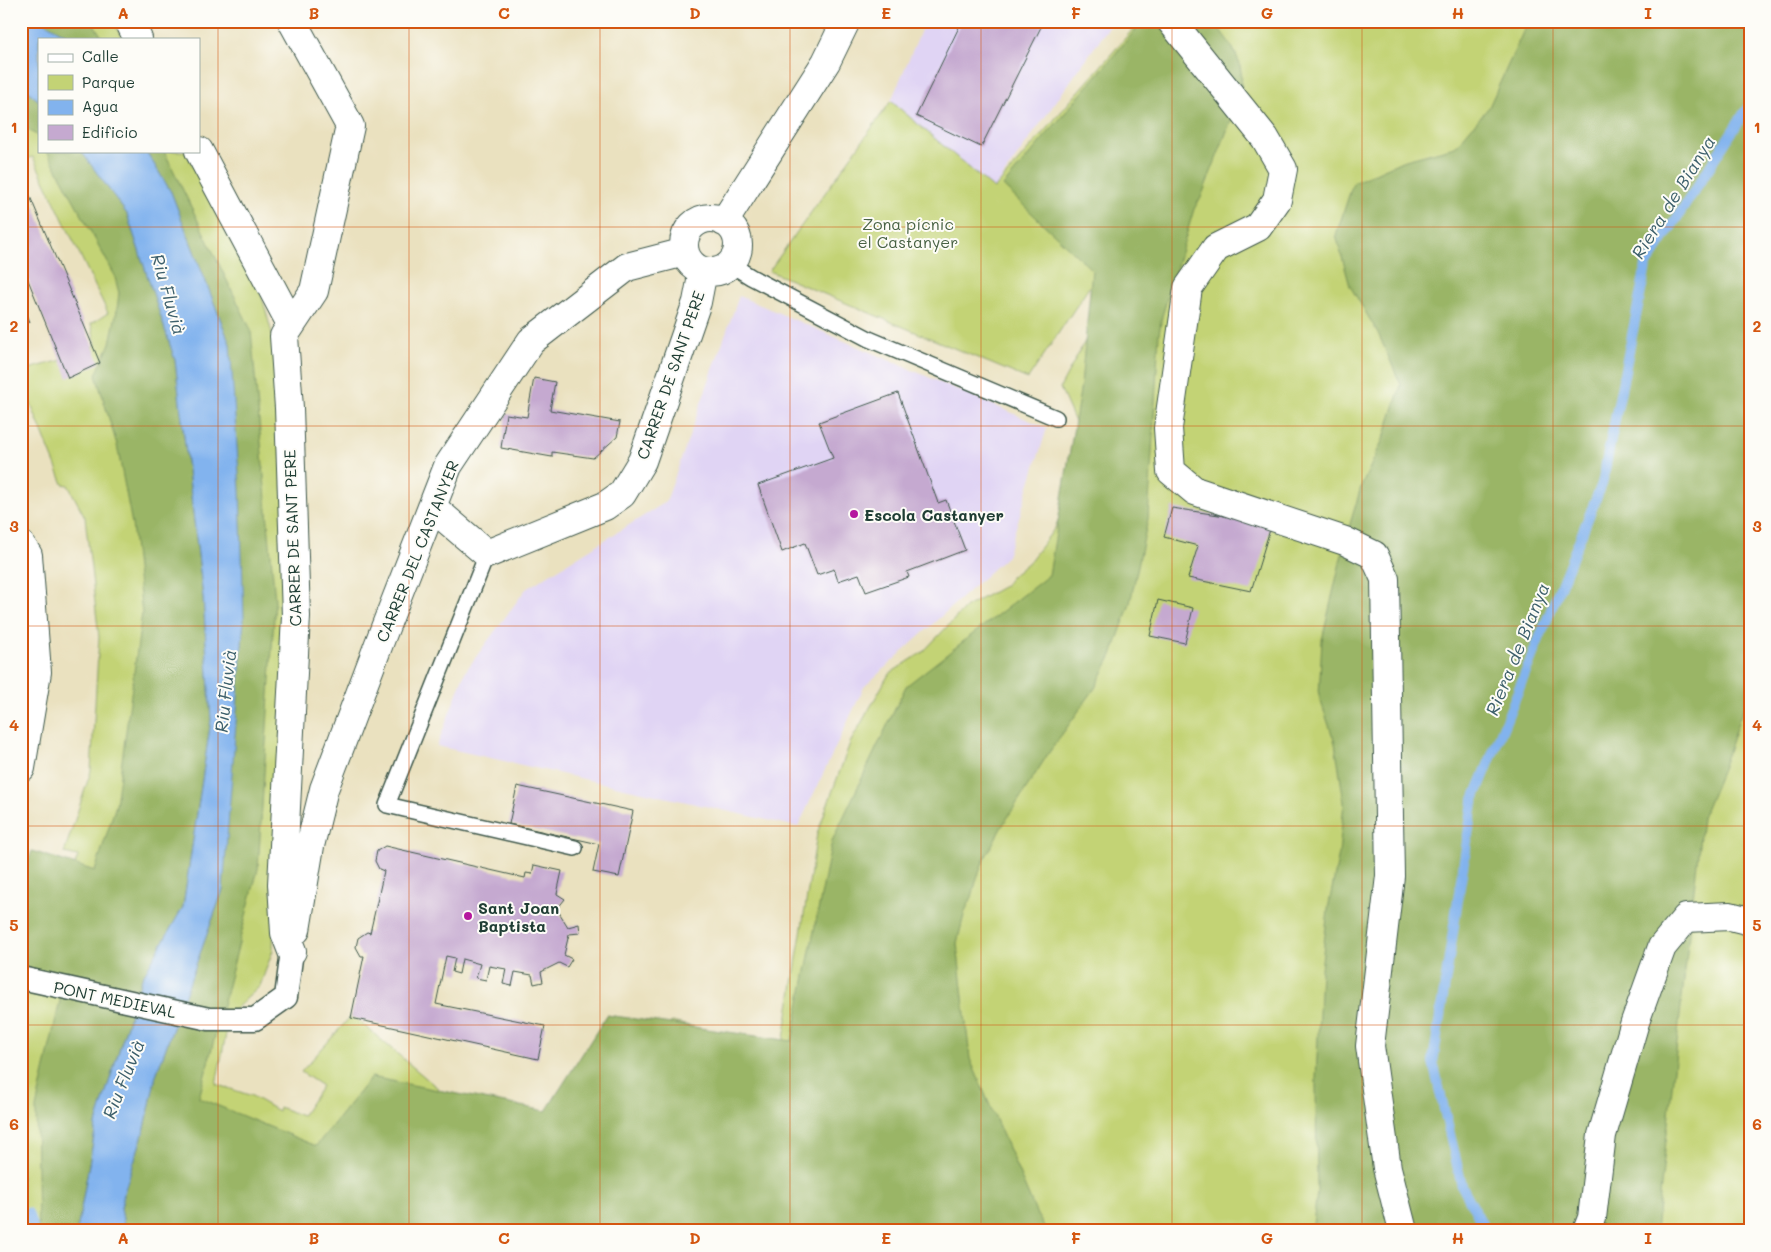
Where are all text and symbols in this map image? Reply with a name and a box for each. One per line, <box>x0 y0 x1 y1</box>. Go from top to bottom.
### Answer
text: A <box>117 2 129 23</box>
text: B <box>309 2 319 23</box>
text: C <box>498 2 510 23</box>
text: D <box>689 2 701 23</box>
text: E <box>881 2 891 23</box>
text: F <box>1071 2 1081 23</box>
text: G <box>1261 2 1273 23</box>
text: H <box>1452 2 1464 23</box>
text: I <box>1644 2 1652 23</box>
legend <box>38 38 200 152</box>
text: Calle <box>82 46 119 66</box>
text: Parque <box>82 72 135 92</box>
text: Agua <box>82 96 119 116</box>
text: 1 <box>10 116 18 137</box>
text: 1 <box>1753 116 1761 137</box>
text: Edificio <box>82 122 138 142</box>
water label: Riera de Bianya <box>1625 131 1721 263</box>
park label: Zona pícnic el Castanyer <box>858 213 958 252</box>
water label: Riu Fluvià <box>146 251 192 337</box>
street label: CARRER DE SANT PERE <box>631 288 709 462</box>
text: 2 <box>10 315 19 336</box>
text: 2 <box>1753 315 1762 336</box>
street label: CARRER DE SANT PERE <box>278 449 306 627</box>
street label: CARRER DEL CASTANYER <box>371 457 463 645</box>
place label: Escola Castanyer <box>864 504 1004 525</box>
marker: Escola Castanyer <box>848 508 860 520</box>
text: 3 <box>9 515 19 536</box>
text: 3 <box>1752 515 1762 536</box>
water label: Riera de Bianya <box>1479 579 1555 719</box>
water label: Riu Fluvià <box>209 648 241 734</box>
text: 4 <box>9 714 19 735</box>
text: 4 <box>1752 714 1762 735</box>
place label: Sant Joan Baptista <box>478 897 559 936</box>
marker: Sant Joan Baptista <box>462 910 474 922</box>
text: 5 <box>9 914 19 935</box>
text: 5 <box>1752 914 1762 935</box>
street label: PONT MEDIEVAL <box>52 976 179 1022</box>
water label: Riu Fluvià <box>96 1036 150 1122</box>
text: 6 <box>9 1113 19 1134</box>
text: 6 <box>1752 1113 1762 1134</box>
text: A <box>117 1227 129 1248</box>
text: B <box>309 1227 319 1248</box>
text: C <box>498 1227 510 1248</box>
text: D <box>689 1227 701 1248</box>
text: E <box>881 1227 891 1248</box>
text: F <box>1071 1227 1081 1248</box>
text: G <box>1261 1227 1273 1248</box>
text: H <box>1452 1227 1464 1248</box>
text: I <box>1644 1227 1652 1248</box>

